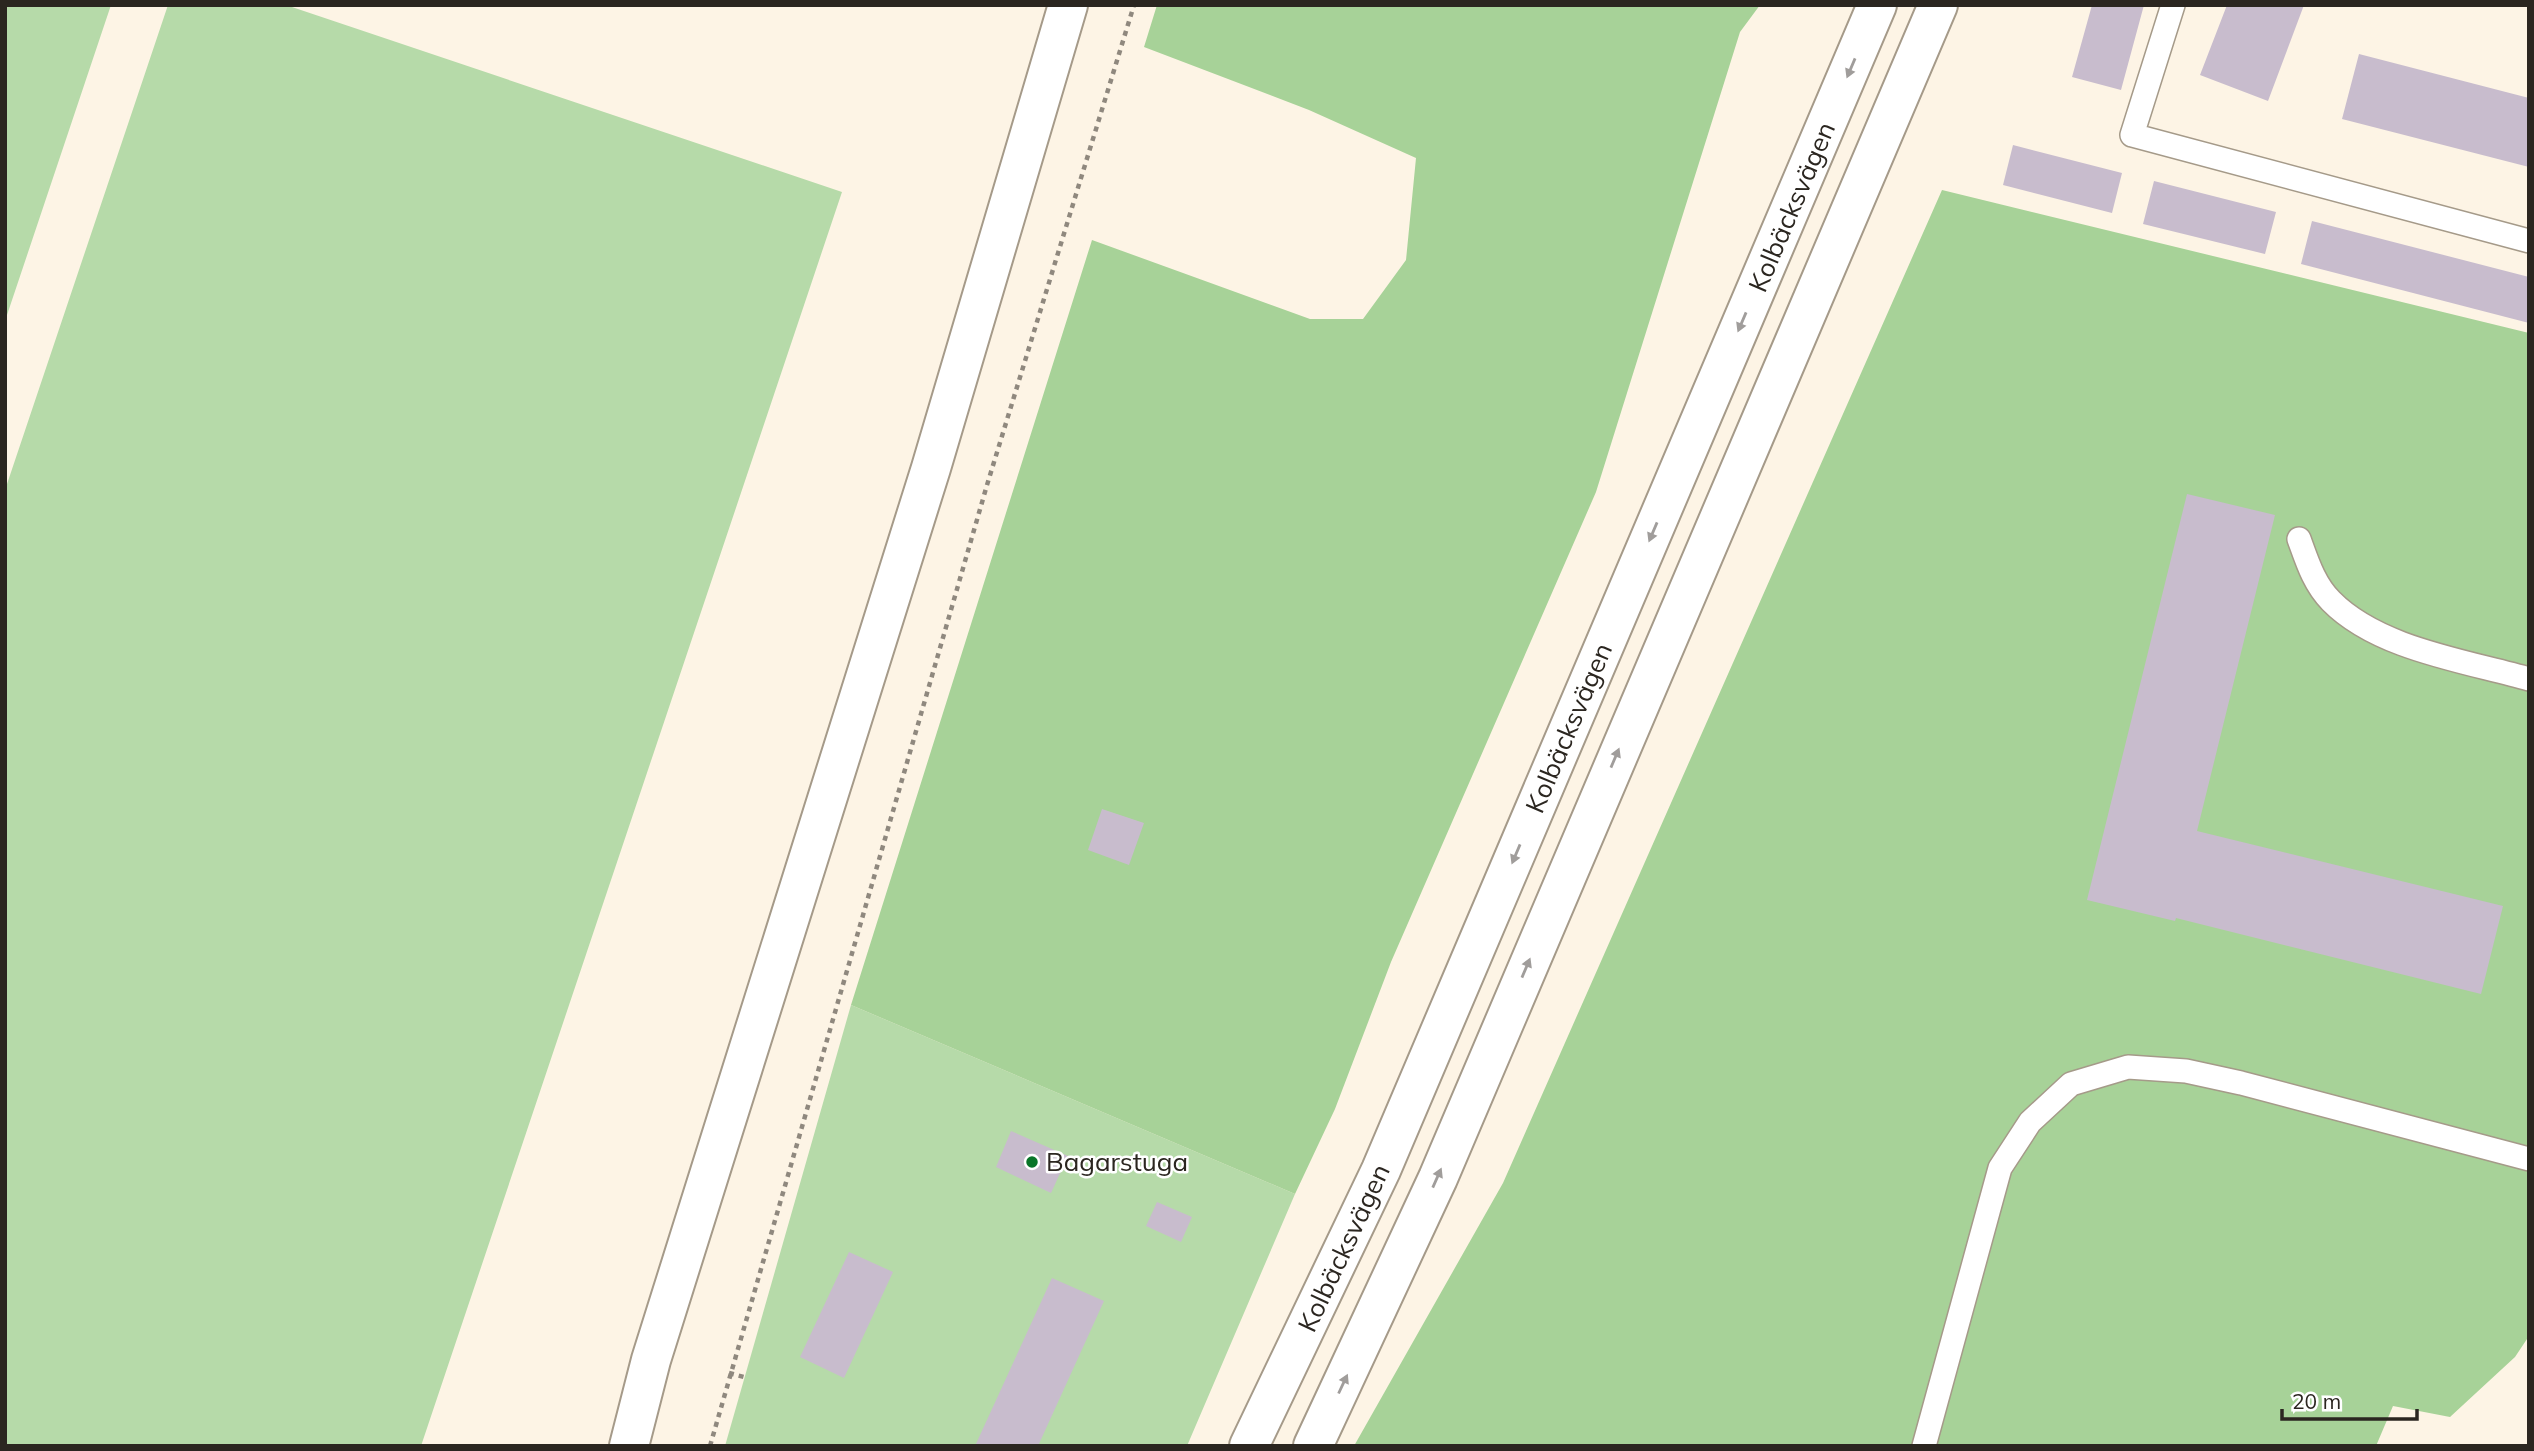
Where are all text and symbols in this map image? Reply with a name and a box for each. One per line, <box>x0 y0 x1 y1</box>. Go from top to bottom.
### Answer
one-way arrow <box>1845 58 1856 79</box>
street label: Kolbäcksvägen <box>1741 117 1842 297</box>
one-way arrow <box>1736 312 1747 333</box>
one-way arrow <box>1647 521 1658 542</box>
street label: Kolbäcksvägen <box>1518 638 1619 818</box>
one-way arrow <box>1610 748 1621 769</box>
one-way arrow <box>1510 843 1521 864</box>
one-way arrow <box>1520 958 1532 978</box>
place label: Bagarstuga <box>1046 1145 1188 1178</box>
marker: Bagarstuga <box>1024 1154 1040 1170</box>
street label: Kolbäcksvägen <box>1290 1159 1397 1337</box>
one-way arrow <box>1432 1167 1443 1188</box>
one-way arrow <box>1337 1374 1349 1394</box>
scale bar <box>2282 1378 2417 1422</box>
text: 20 m <box>2292 1388 2341 1414</box>

